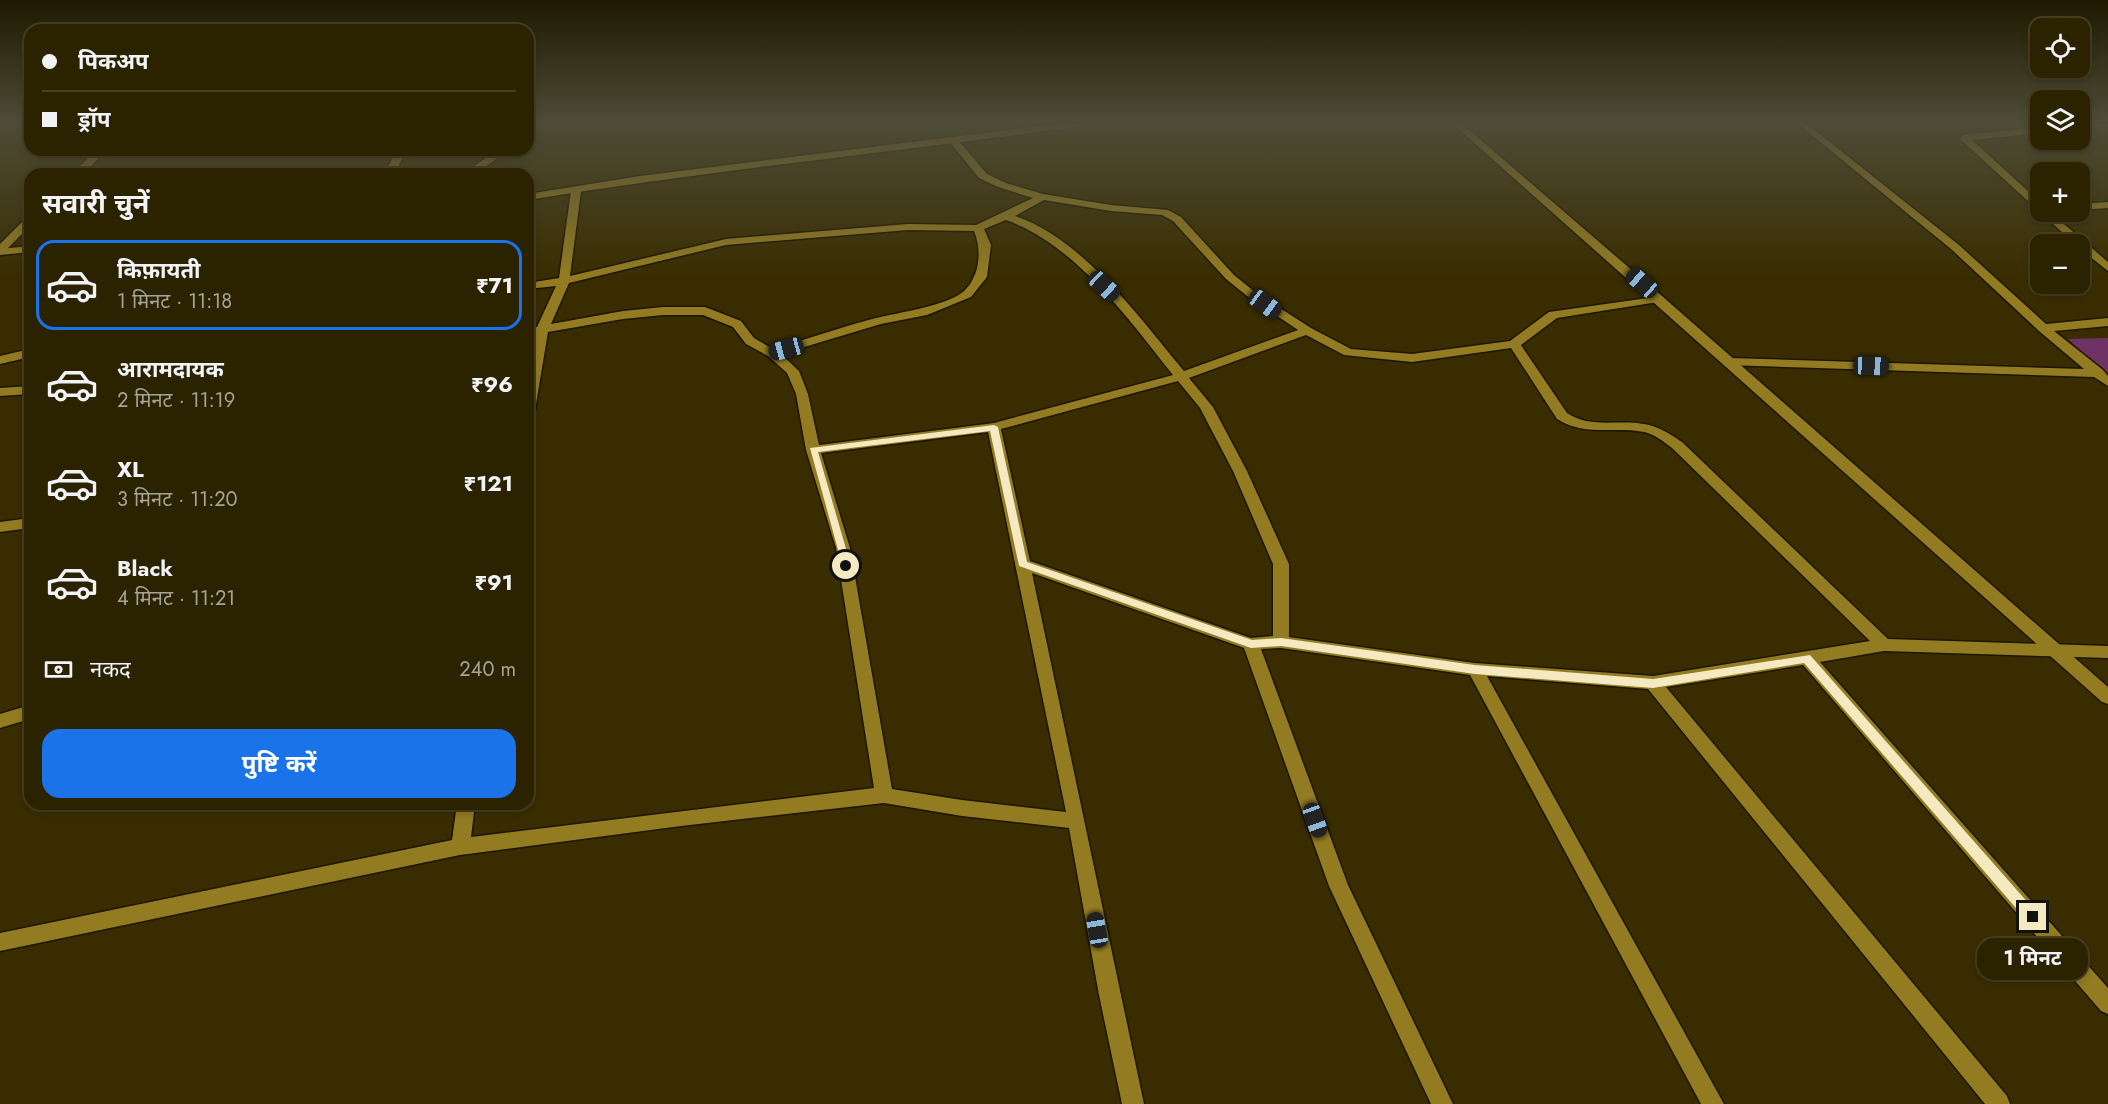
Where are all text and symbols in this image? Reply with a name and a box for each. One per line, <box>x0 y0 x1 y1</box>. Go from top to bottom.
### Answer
map controls <box>2030 18 2090 294</box>
button: locate <box>2030 18 2090 78</box>
text: पिकअप <box>78 45 149 77</box>
button: layers <box>2030 90 2090 150</box>
text: ड्रॉप <box>78 103 111 135</box>
button: + <box>2030 162 2090 222</box>
text: सवारी चुनें <box>42 184 149 223</box>
button: − <box>2030 234 2090 294</box>
text: किफ़ायती <box>117 254 201 286</box>
icon: car <box>45 258 99 312</box>
car <box>1623 264 1661 302</box>
car <box>1085 267 1123 305</box>
text: ₹71 <box>476 269 513 301</box>
car <box>1245 286 1285 322</box>
text: 1 मिनट · 11:18 <box>117 287 232 316</box>
car <box>766 336 806 362</box>
text: आरामदायक <box>117 353 224 385</box>
car <box>1853 356 1889 376</box>
icon: car <box>45 357 99 411</box>
text: ₹96 <box>471 368 513 400</box>
text: 2 मिनट · 11:19 <box>117 386 235 415</box>
text: XL <box>117 453 144 485</box>
icon: car <box>45 456 99 510</box>
text: ₹121 <box>464 467 513 499</box>
text: 3 मिनट · 11:20 <box>117 485 238 514</box>
text: Black <box>117 552 173 584</box>
route start <box>832 552 859 579</box>
icon: car <box>45 555 99 609</box>
text: ₹91 <box>474 566 513 598</box>
text: 4 मिनट · 11:21 <box>117 584 235 613</box>
icon: cash <box>42 653 75 686</box>
text: नकद <box>90 653 131 685</box>
text: 240 m <box>459 655 516 684</box>
button: पुष्टि करें <box>42 729 516 798</box>
car <box>1300 800 1330 840</box>
route end <box>2019 903 2046 930</box>
car <box>1085 911 1109 949</box>
callout: 1 मिनट <box>1978 938 2088 980</box>
text: 1 मिनट <box>2003 944 2062 973</box>

